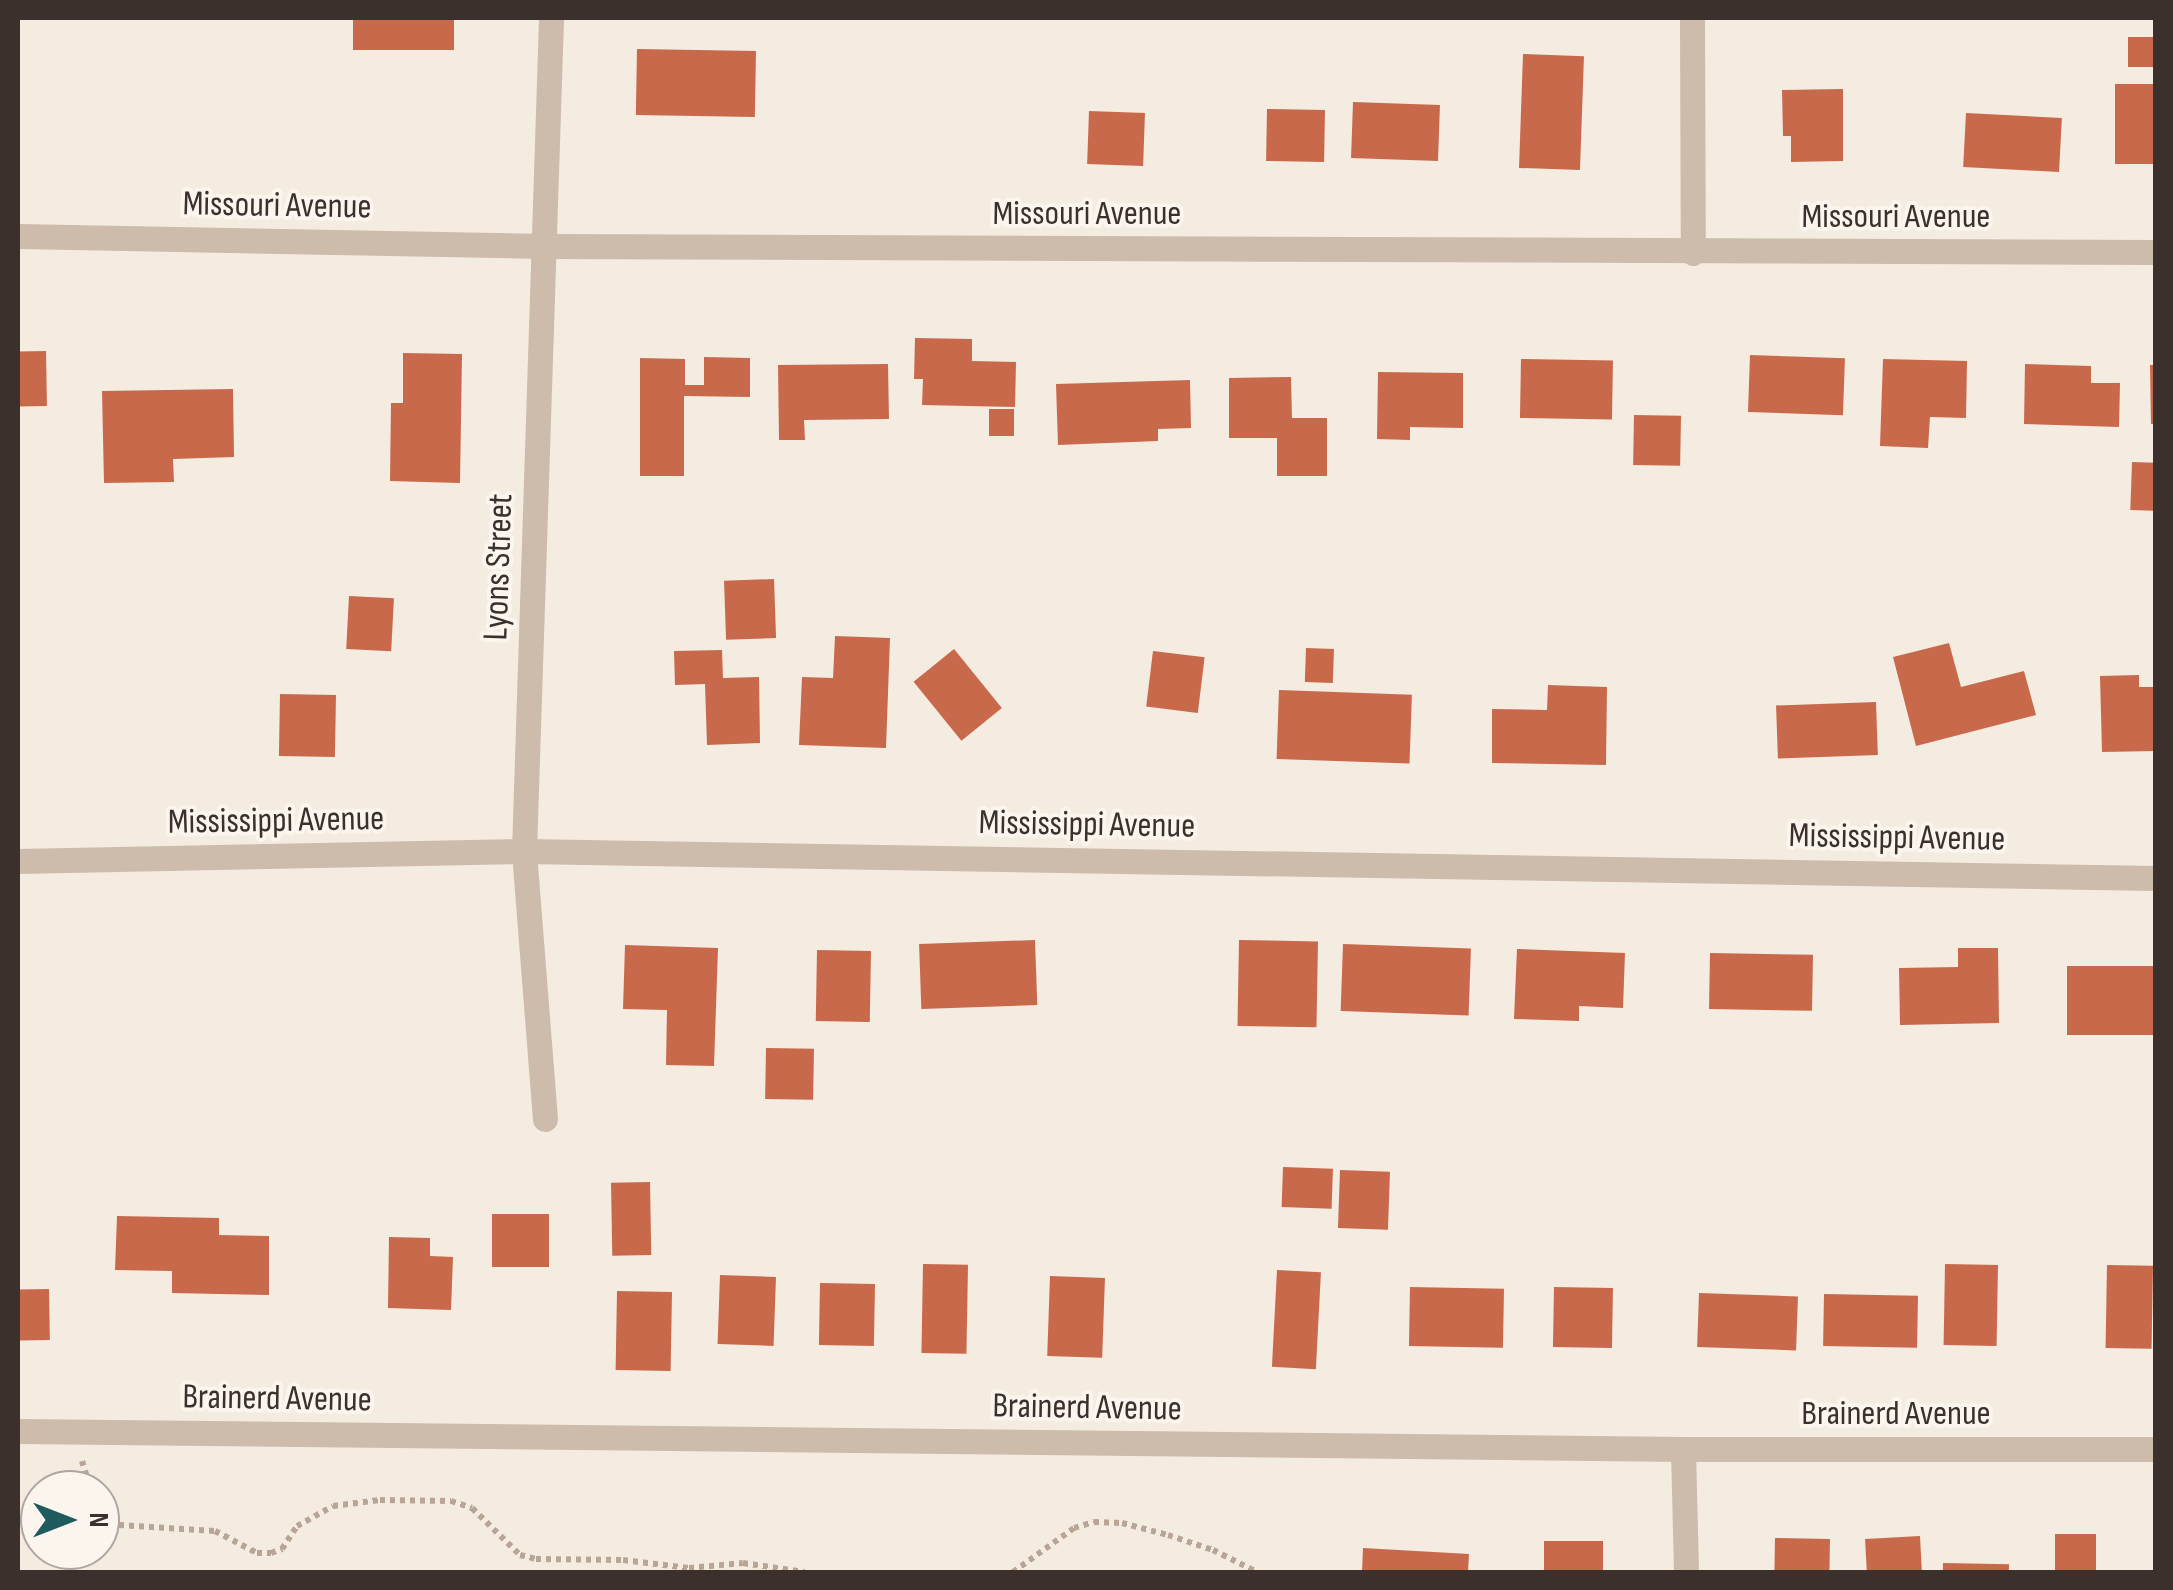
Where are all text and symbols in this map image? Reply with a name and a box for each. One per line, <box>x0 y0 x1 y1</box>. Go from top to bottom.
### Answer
street label: Missouri Avenue <box>182 183 372 229</box>
street label: Missouri Avenue <box>993 193 1181 235</box>
street label: Missouri Avenue <box>1802 196 1990 238</box>
street label: Lyons Street <box>475 493 523 641</box>
street label: Mississippi Avenue <box>167 798 385 844</box>
street label: Mississippi Avenue <box>978 802 1196 848</box>
street label: Mississippi Avenue <box>1788 815 2006 861</box>
street label: Brainerd Avenue <box>182 1376 372 1422</box>
street label: Brainerd Avenue <box>992 1385 1182 1431</box>
street label: Brainerd Avenue <box>1801 1393 1991 1435</box>
north arrow <box>20 1470 120 1570</box>
text: N <box>82 1513 115 1527</box>

